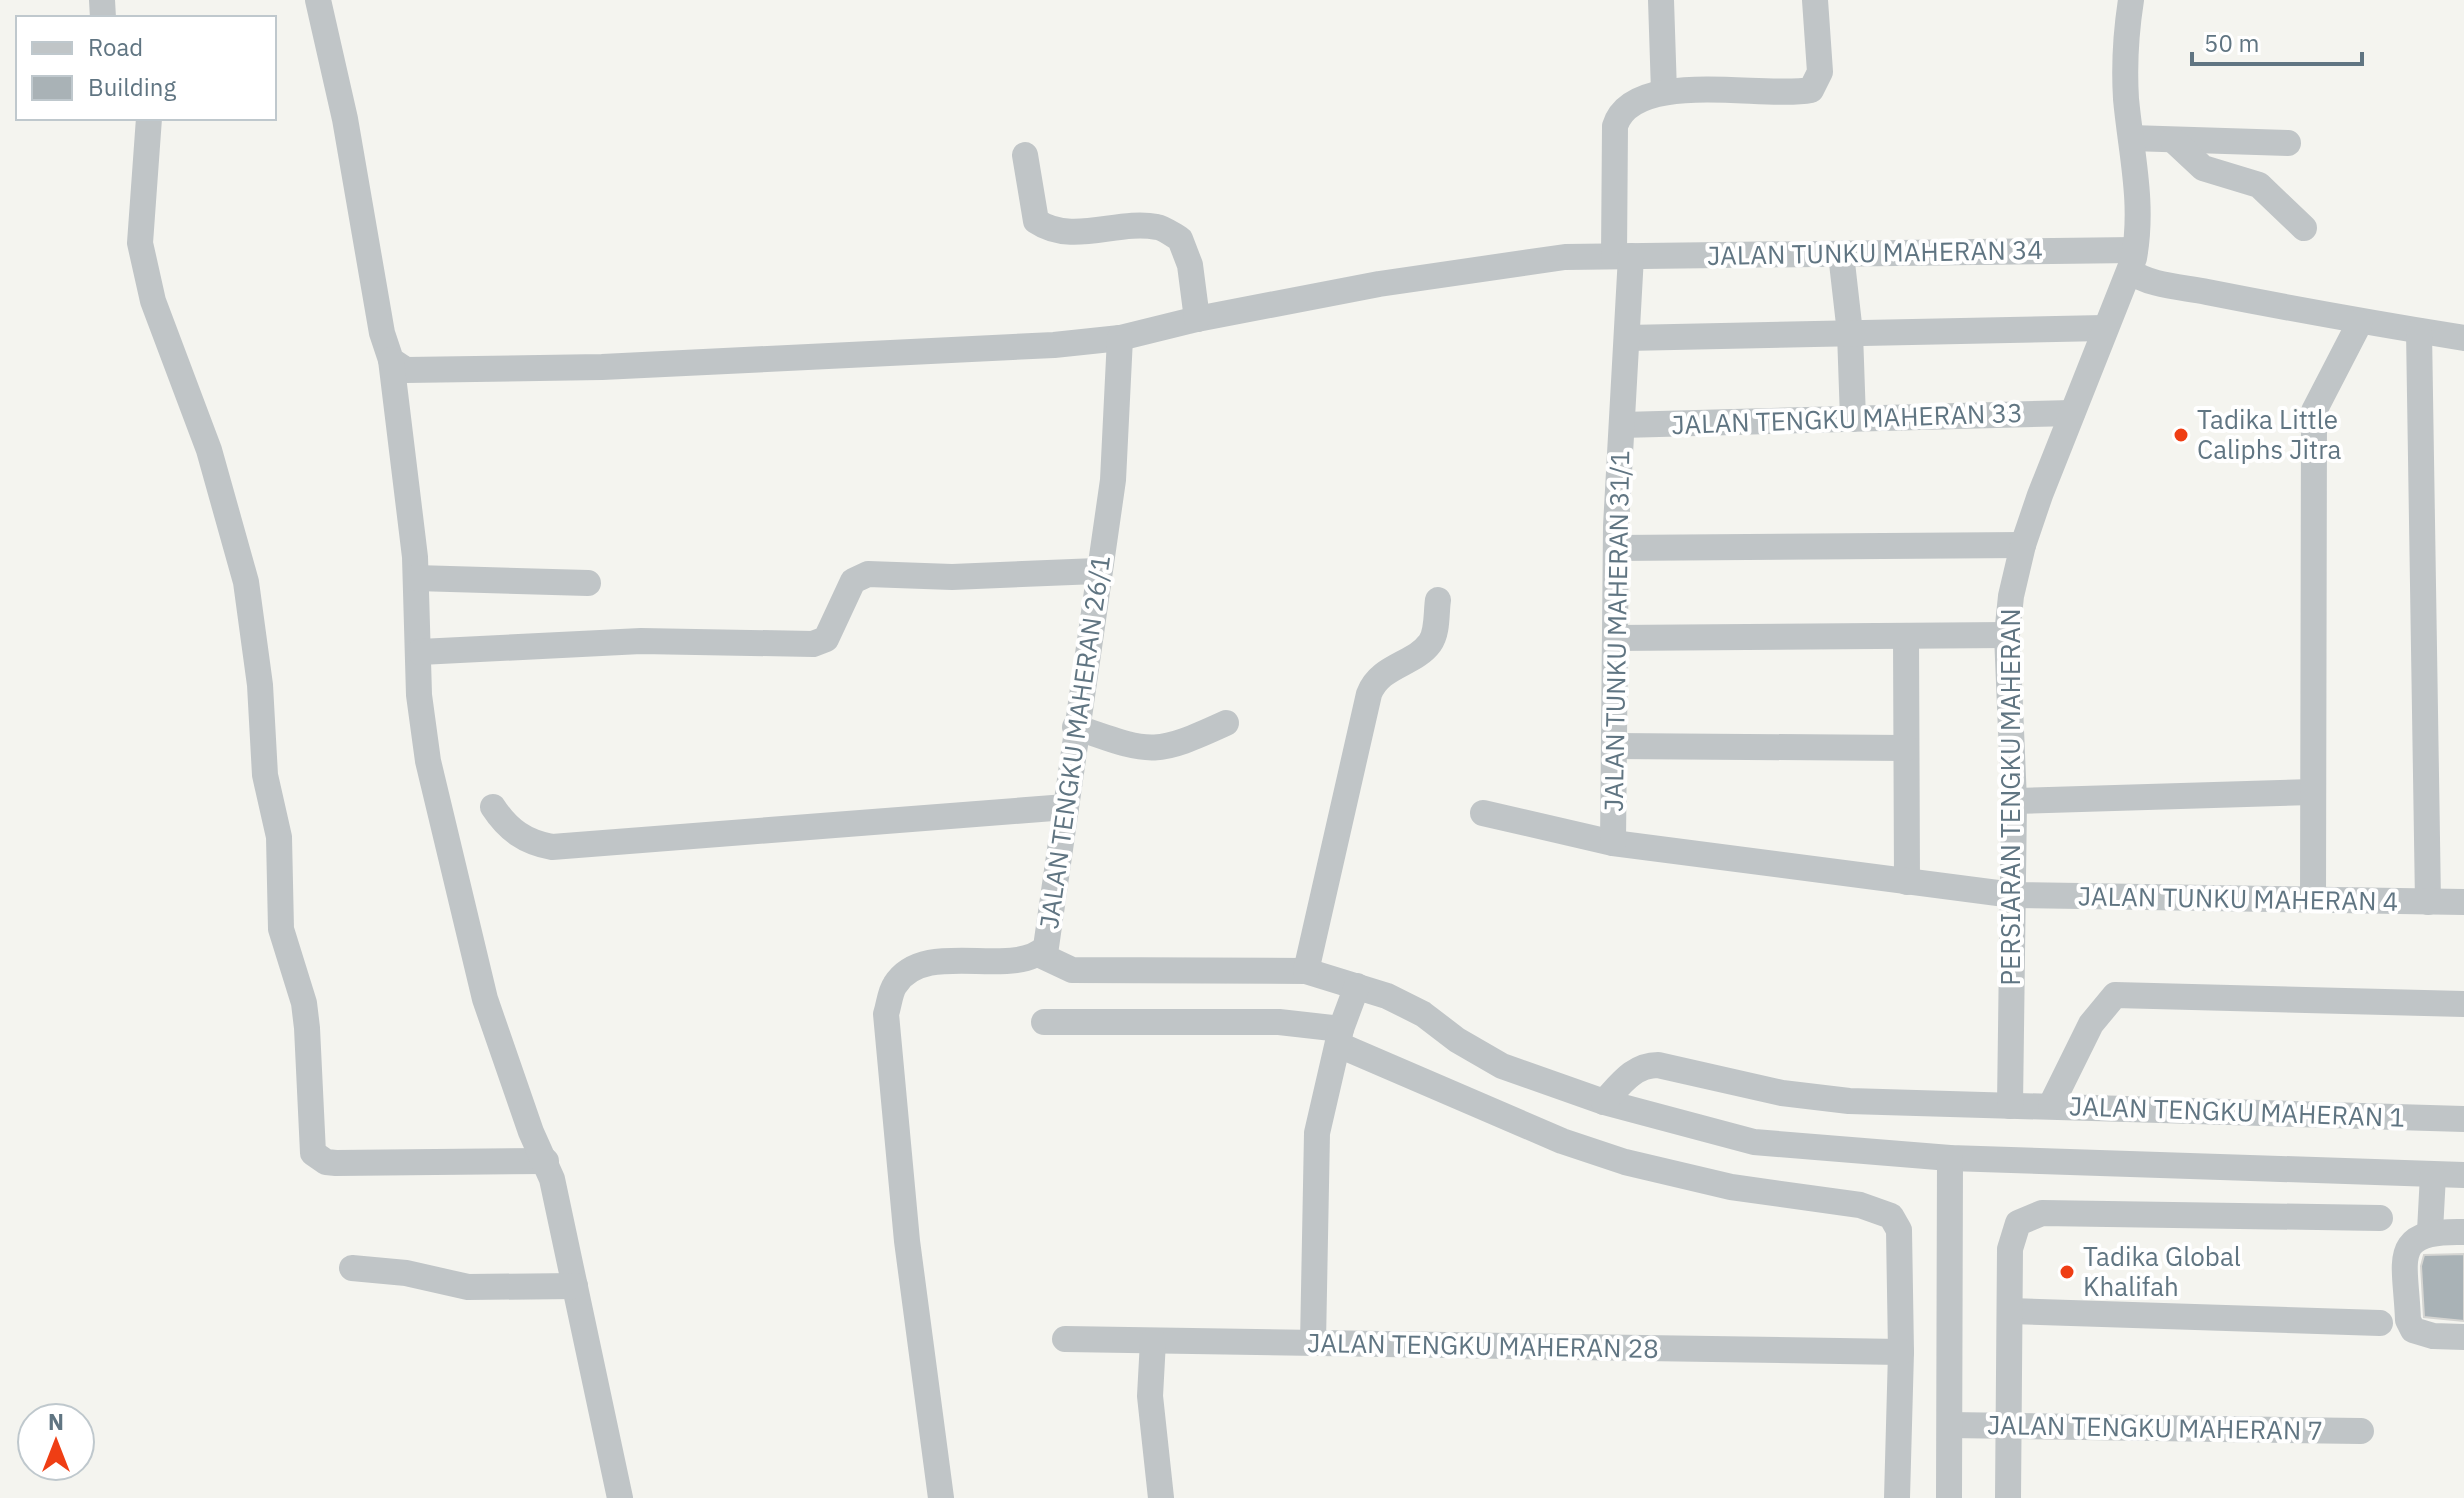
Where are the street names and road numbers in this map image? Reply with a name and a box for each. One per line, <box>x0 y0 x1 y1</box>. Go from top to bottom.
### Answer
street label: JALAN TUNKU MAHERAN 34 <box>1707 232 2043 272</box>
street label: JALAN TENGKU MAHERAN 33 <box>1671 395 2023 441</box>
street label: JALAN TUNKU MAHERAN 31/1 <box>1596 450 1636 812</box>
street label: JALAN TENGKU MAHERAN 26/1 <box>1031 553 1117 931</box>
street label: PERSIARAN TENGKU MAHERAN <box>1993 608 2027 986</box>
street label: JALAN TUNKU MAHERAN 4 <box>2078 878 2398 918</box>
street label: JALAN TENGKU MAHERAN 1 <box>2069 1088 2406 1134</box>
street label: JALAN TENGKU MAHERAN 28 <box>1307 1325 1659 1365</box>
street label: JALAN TENGKU MAHERAN 7 <box>1987 1407 2323 1447</box>

